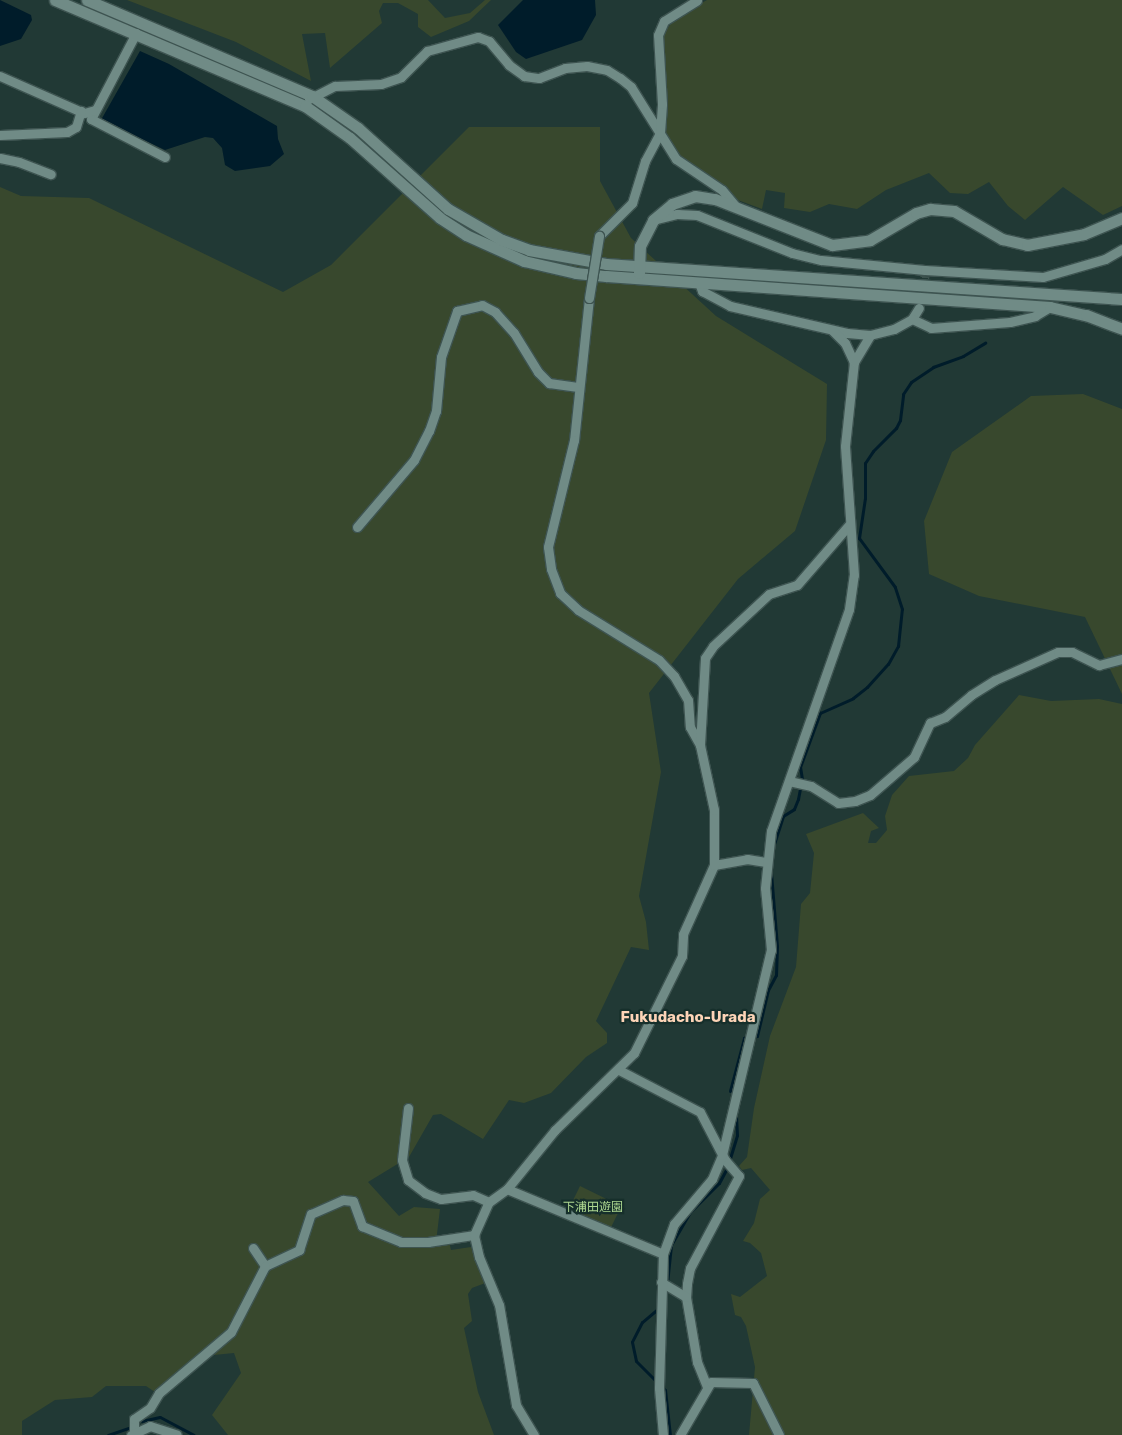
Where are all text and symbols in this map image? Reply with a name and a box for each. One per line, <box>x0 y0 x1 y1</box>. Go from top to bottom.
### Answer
district label: Fukudacho-Urada <box>620 1009 756 1027</box>
park label: 下浦田遊園 <box>563 1201 623 1215</box>

